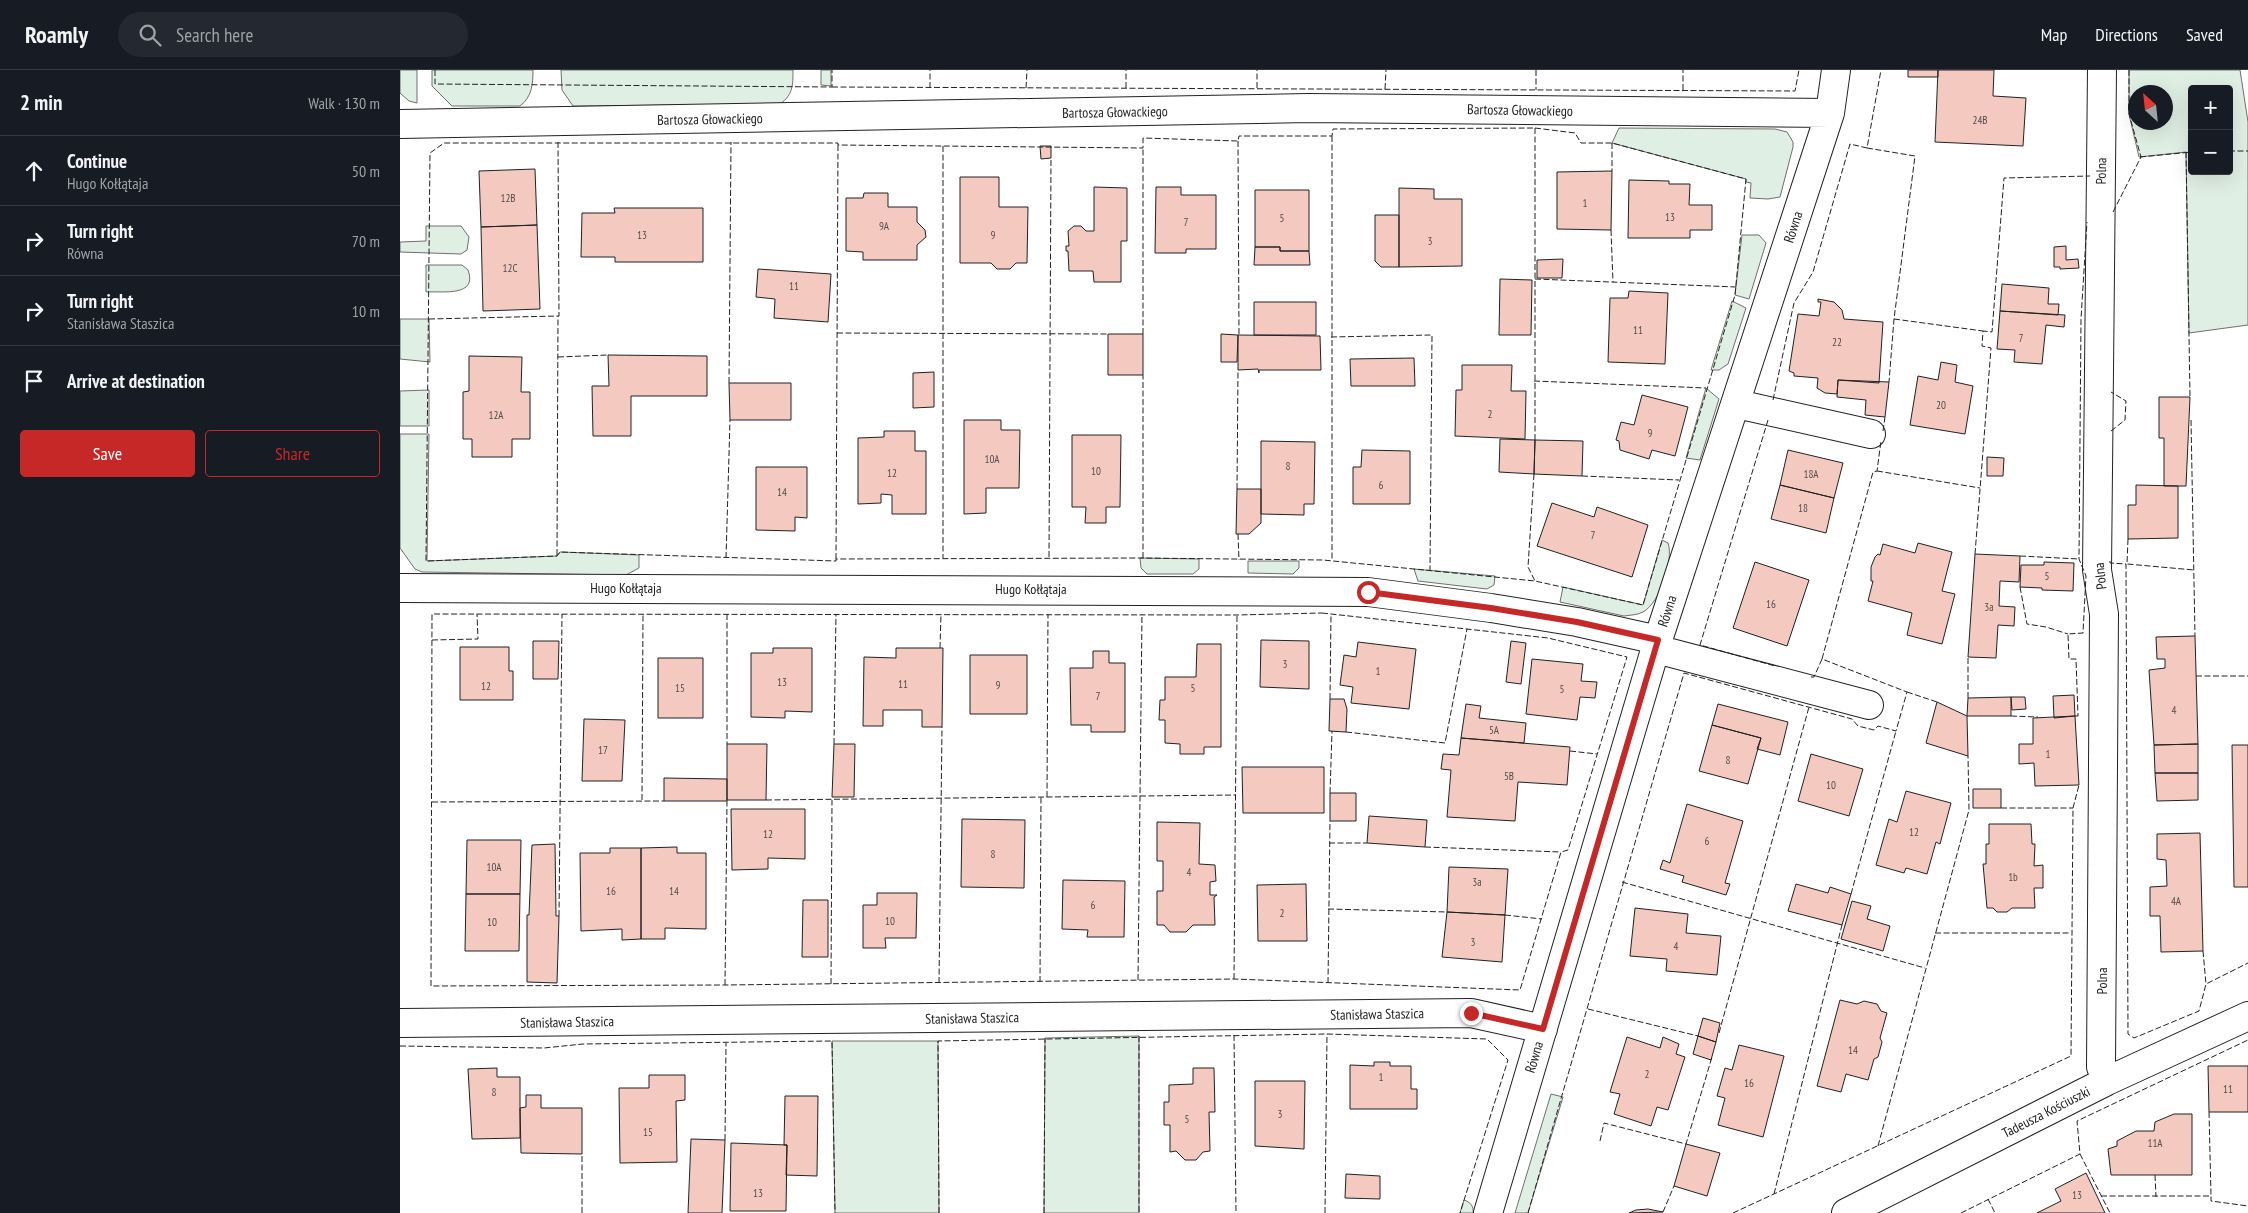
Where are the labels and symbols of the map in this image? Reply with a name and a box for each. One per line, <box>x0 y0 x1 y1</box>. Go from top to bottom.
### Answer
north arrow <box>2128 85 2173 130</box>
street label: Bartosza Głowackiego <box>1467 100 1573 120</box>
street label: Bartosza Głowackiego <box>1062 102 1168 122</box>
street label: Bartosza Głowackiego <box>657 109 763 129</box>
house number: 24B <box>1972 113 1988 127</box>
street label: Polna <box>2092 157 2110 185</box>
house number: 12B <box>500 191 516 205</box>
house number: 1 <box>1583 196 1588 210</box>
street label: Równa <box>1779 209 1807 245</box>
house number: 13 <box>1665 210 1675 224</box>
house number: 5 <box>1280 211 1285 225</box>
house number: 7 <box>1184 215 1189 229</box>
house number: 9A <box>879 219 890 233</box>
house number: 13 <box>637 228 647 242</box>
house number: 9 <box>991 228 996 242</box>
house number: 3 <box>1428 234 1433 248</box>
house number: 12C <box>503 261 517 275</box>
house number: 11 <box>789 279 799 293</box>
house number: 11 <box>1633 323 1643 337</box>
house number: 7 <box>2019 331 2024 345</box>
house number: 22 <box>1832 335 1842 349</box>
house number: 20 <box>1936 398 1946 412</box>
house number: 2 <box>1488 407 1493 421</box>
house number: 12A <box>488 408 504 422</box>
house number: 9 <box>1648 426 1653 440</box>
house number: 10A <box>984 452 1000 466</box>
house number: 8 <box>1286 459 1291 473</box>
house number: 10 <box>1091 464 1101 478</box>
house number: 12 <box>887 466 897 480</box>
house number: 18A <box>1803 467 1819 481</box>
house number: 6 <box>1379 478 1384 492</box>
house number: 14 <box>777 485 787 499</box>
house number: 18 <box>1798 501 1808 515</box>
house number: 7 <box>1591 528 1596 542</box>
street label: Polna <box>2090 562 2110 590</box>
house number: 5 <box>2045 569 2050 583</box>
street label: Hugo Kołłątaja <box>590 579 662 597</box>
street label: Hugo Kołłątaja <box>995 580 1067 598</box>
route start <box>1357 581 1380 604</box>
street label: Równa <box>1653 593 1681 629</box>
house number: 16 <box>1766 597 1776 611</box>
house number: 3a <box>1984 600 1994 614</box>
house number: 3 <box>1283 657 1288 671</box>
house number: 1 <box>1376 664 1381 678</box>
house number: 13 <box>777 675 787 689</box>
house number: 11 <box>898 677 908 691</box>
house number: 9 <box>996 678 1001 692</box>
house number: 12 <box>481 679 491 693</box>
house number: 15 <box>675 681 685 695</box>
house number: 5 <box>1191 681 1196 695</box>
house number: 5 <box>1560 682 1565 696</box>
house number: 7 <box>1096 689 1101 703</box>
house number: 4 <box>2172 703 2177 717</box>
house number: 5A <box>1489 723 1500 737</box>
house number: 17 <box>598 743 608 757</box>
house number: 1 <box>2046 747 2051 761</box>
house number: 8 <box>1726 753 1731 767</box>
house number: 5B <box>1504 769 1514 783</box>
house number: 10 <box>1826 778 1836 792</box>
house number: 12 <box>1909 825 1919 839</box>
house number: 12 <box>763 827 773 841</box>
house number: 6 <box>1705 834 1710 848</box>
house number: 8 <box>991 847 996 861</box>
house number: 10A <box>486 860 502 874</box>
house number: 4 <box>1187 865 1192 879</box>
house number: 1b <box>2008 870 2018 884</box>
house number: 3a <box>1472 875 1482 889</box>
house number: 16 <box>606 884 616 898</box>
house number: 14 <box>669 884 679 898</box>
house number: 4A <box>2171 894 2182 908</box>
house number: 6 <box>1091 898 1096 912</box>
house number: 2 <box>1280 906 1285 920</box>
house number: 10 <box>885 914 895 928</box>
house number: 10 <box>487 915 497 929</box>
house number: 3 <box>1471 935 1476 949</box>
house number: 4 <box>1674 939 1679 953</box>
street label: Polna <box>2093 968 2111 994</box>
route end <box>1460 1002 1483 1025</box>
street label: Stanisława Staszica <box>1330 1004 1424 1024</box>
street label: Stanisława Staszica <box>925 1008 1019 1028</box>
street label: Stanisława Staszica <box>520 1012 614 1032</box>
street label: Równa <box>1521 1039 1547 1075</box>
house number: 14 <box>1848 1043 1858 1057</box>
house number: 2 <box>1645 1067 1650 1081</box>
house number: 1 <box>1379 1070 1384 1084</box>
house number: 16 <box>1744 1076 1754 1090</box>
street label: Tadeusza Kościuszki <box>1999 1082 2093 1142</box>
house number: 11 <box>2223 1082 2233 1096</box>
house number: 8 <box>492 1085 497 1099</box>
house number: 3 <box>1278 1107 1283 1121</box>
house number: 5 <box>1185 1112 1190 1126</box>
house number: 15 <box>643 1125 653 1139</box>
house number: 11A <box>2147 1136 2163 1150</box>
house number: 13 <box>753 1186 763 1200</box>
house number: 13 <box>2072 1188 2082 1202</box>

